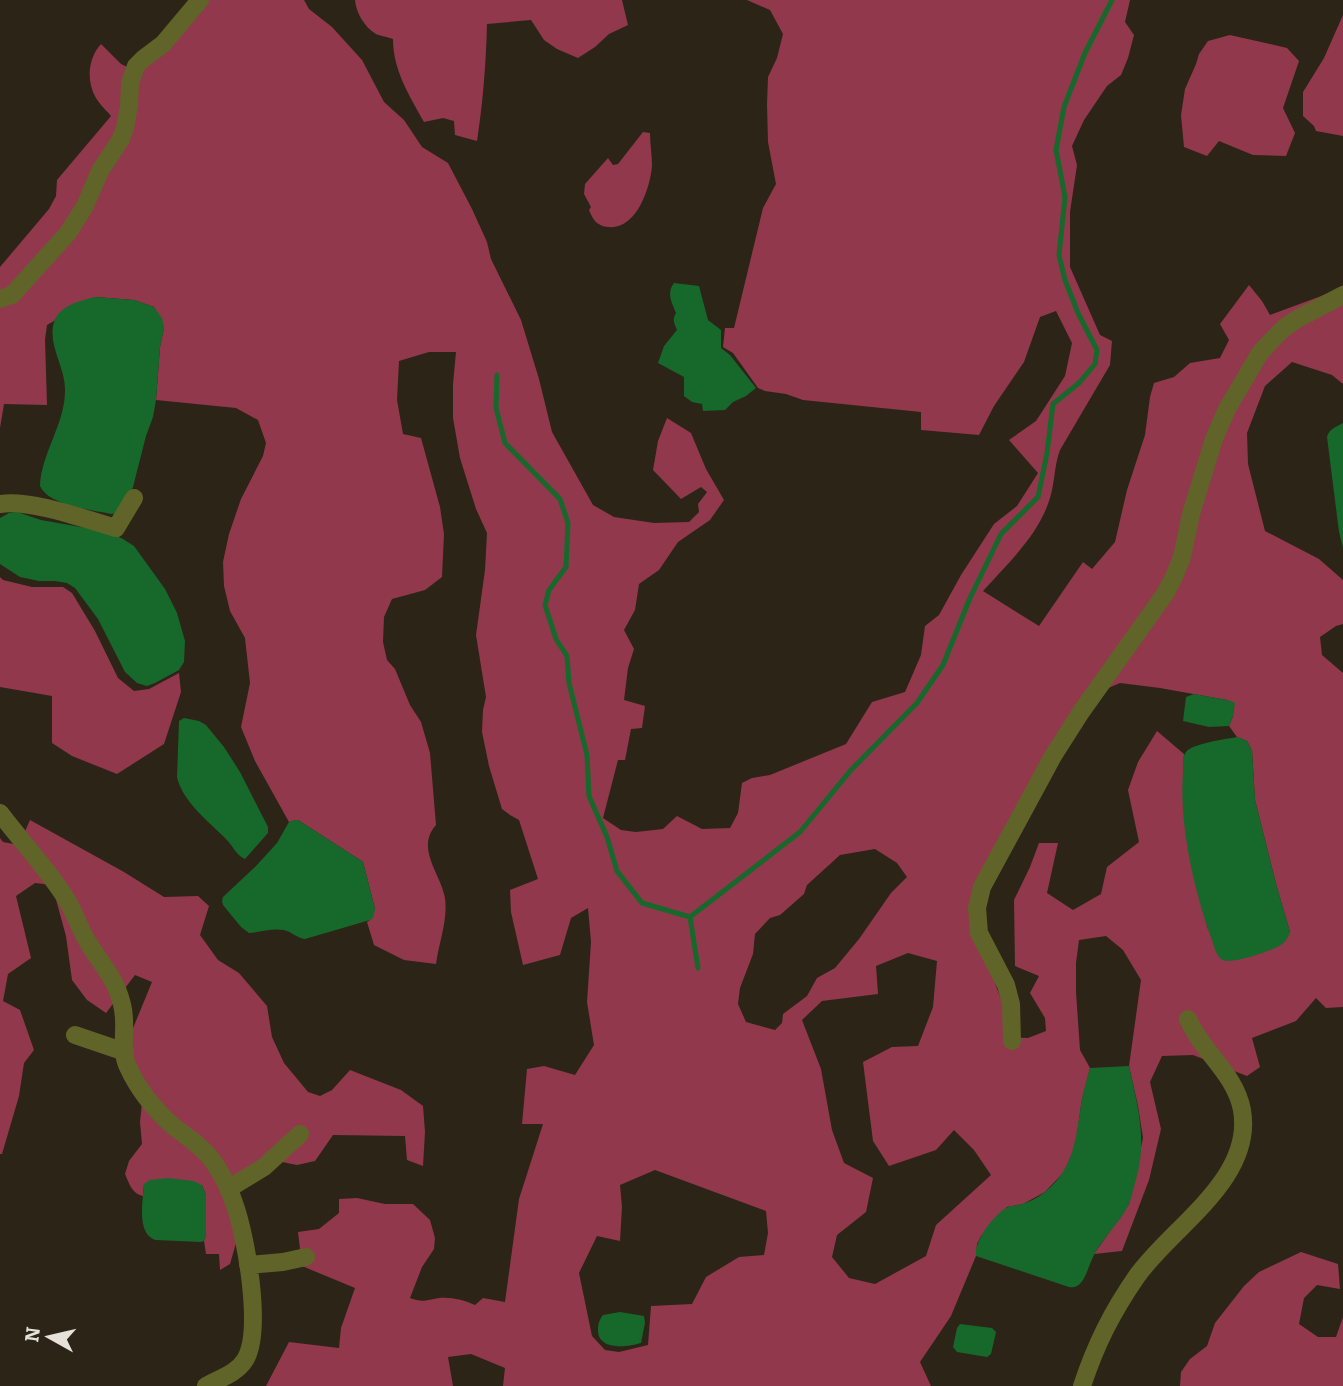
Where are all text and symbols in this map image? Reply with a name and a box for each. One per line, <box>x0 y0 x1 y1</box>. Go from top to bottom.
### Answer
north arrow <box>14 1302 84 1372</box>
text: N <box>20 1326 45 1344</box>

